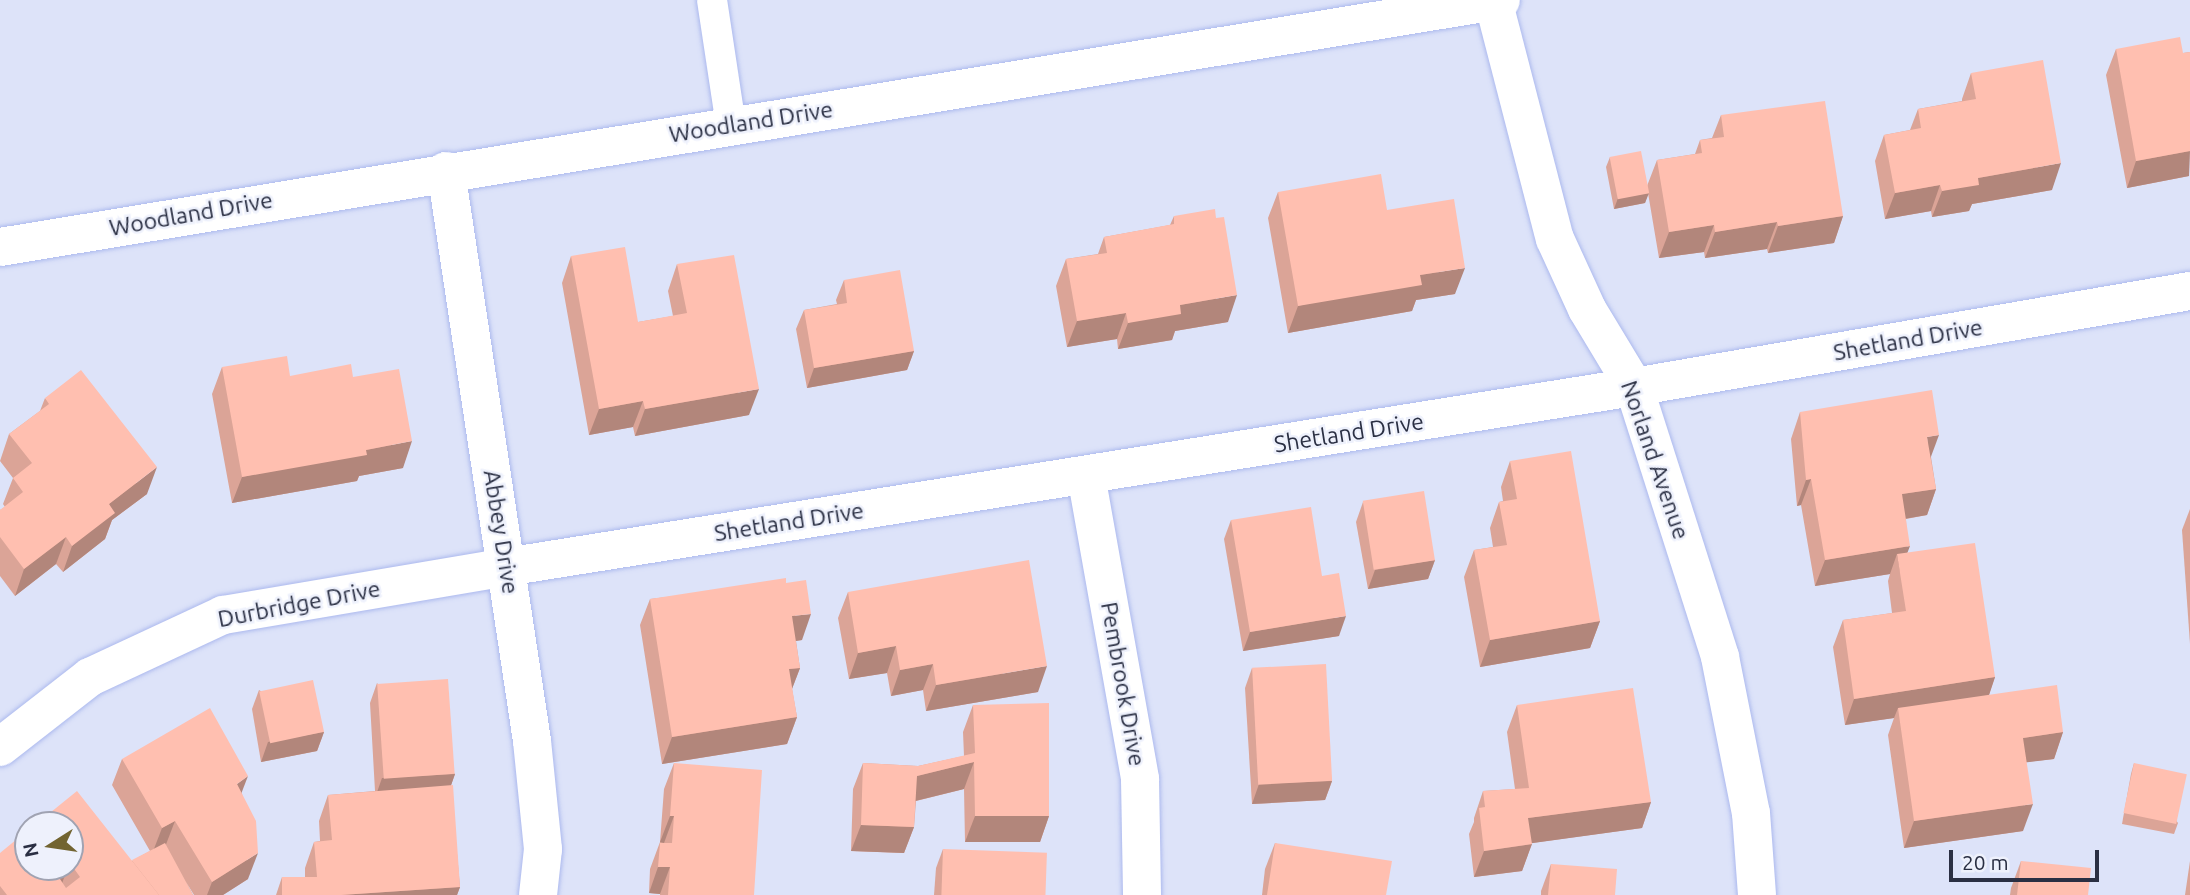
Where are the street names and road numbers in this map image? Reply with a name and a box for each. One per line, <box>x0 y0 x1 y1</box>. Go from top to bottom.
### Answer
street label: Woodland Drive <box>667 95 835 149</box>
street label: Woodland Drive <box>107 186 275 242</box>
street label: Shetland Drive <box>1831 313 1985 367</box>
street label: Norland Avenue <box>1615 377 1695 543</box>
street label: Shetland Drive <box>1272 408 1426 458</box>
street label: Abbey Drive <box>478 468 524 596</box>
street label: Shetland Drive <box>712 497 866 547</box>
street label: Durbridge Drive <box>215 575 383 633</box>
street label: Pembrook Drive <box>1095 600 1151 768</box>

